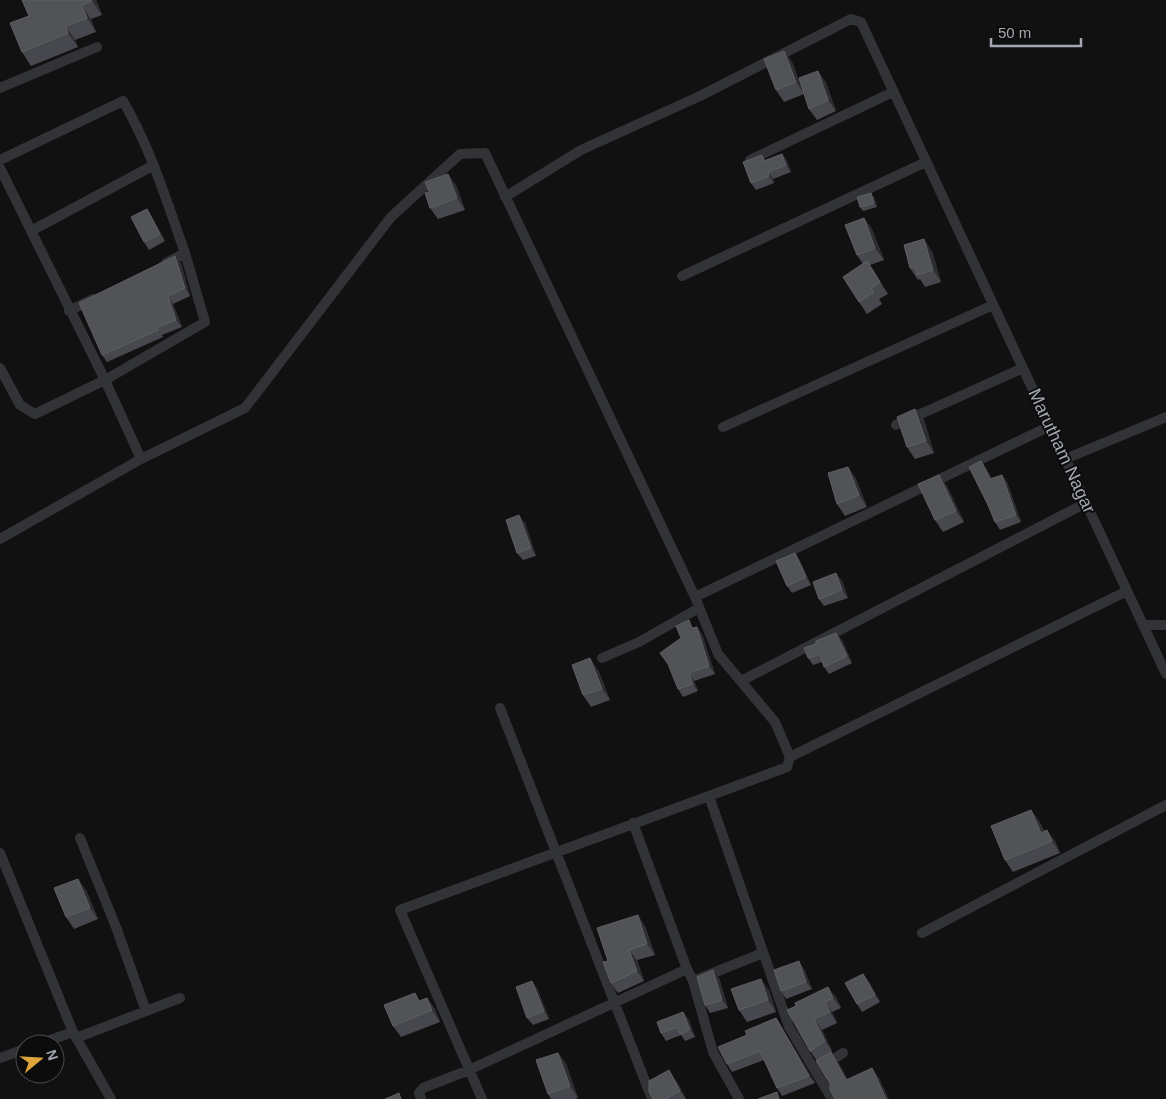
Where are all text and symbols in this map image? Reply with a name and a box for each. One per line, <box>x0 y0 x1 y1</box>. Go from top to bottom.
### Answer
scale bar <box>991 15 1081 47</box>
text: 50 m <box>998 24 1031 41</box>
street label: Marutham Nagar <box>1024 386 1100 516</box>
north arrow <box>15 1034 65 1084</box>
text: N <box>43 1048 62 1062</box>

